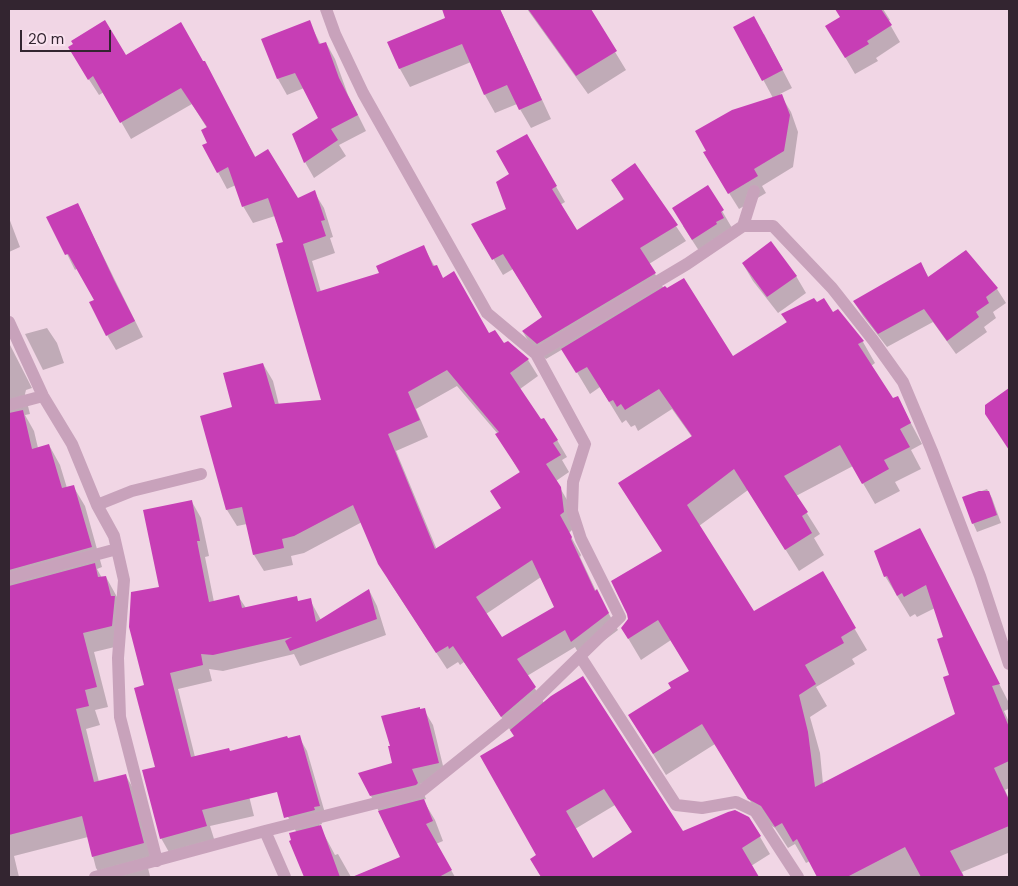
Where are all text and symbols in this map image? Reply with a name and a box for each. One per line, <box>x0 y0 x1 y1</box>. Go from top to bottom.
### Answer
scale bar <box>22 20 114 52</box>
text: 20 m <box>28 29 64 49</box>

